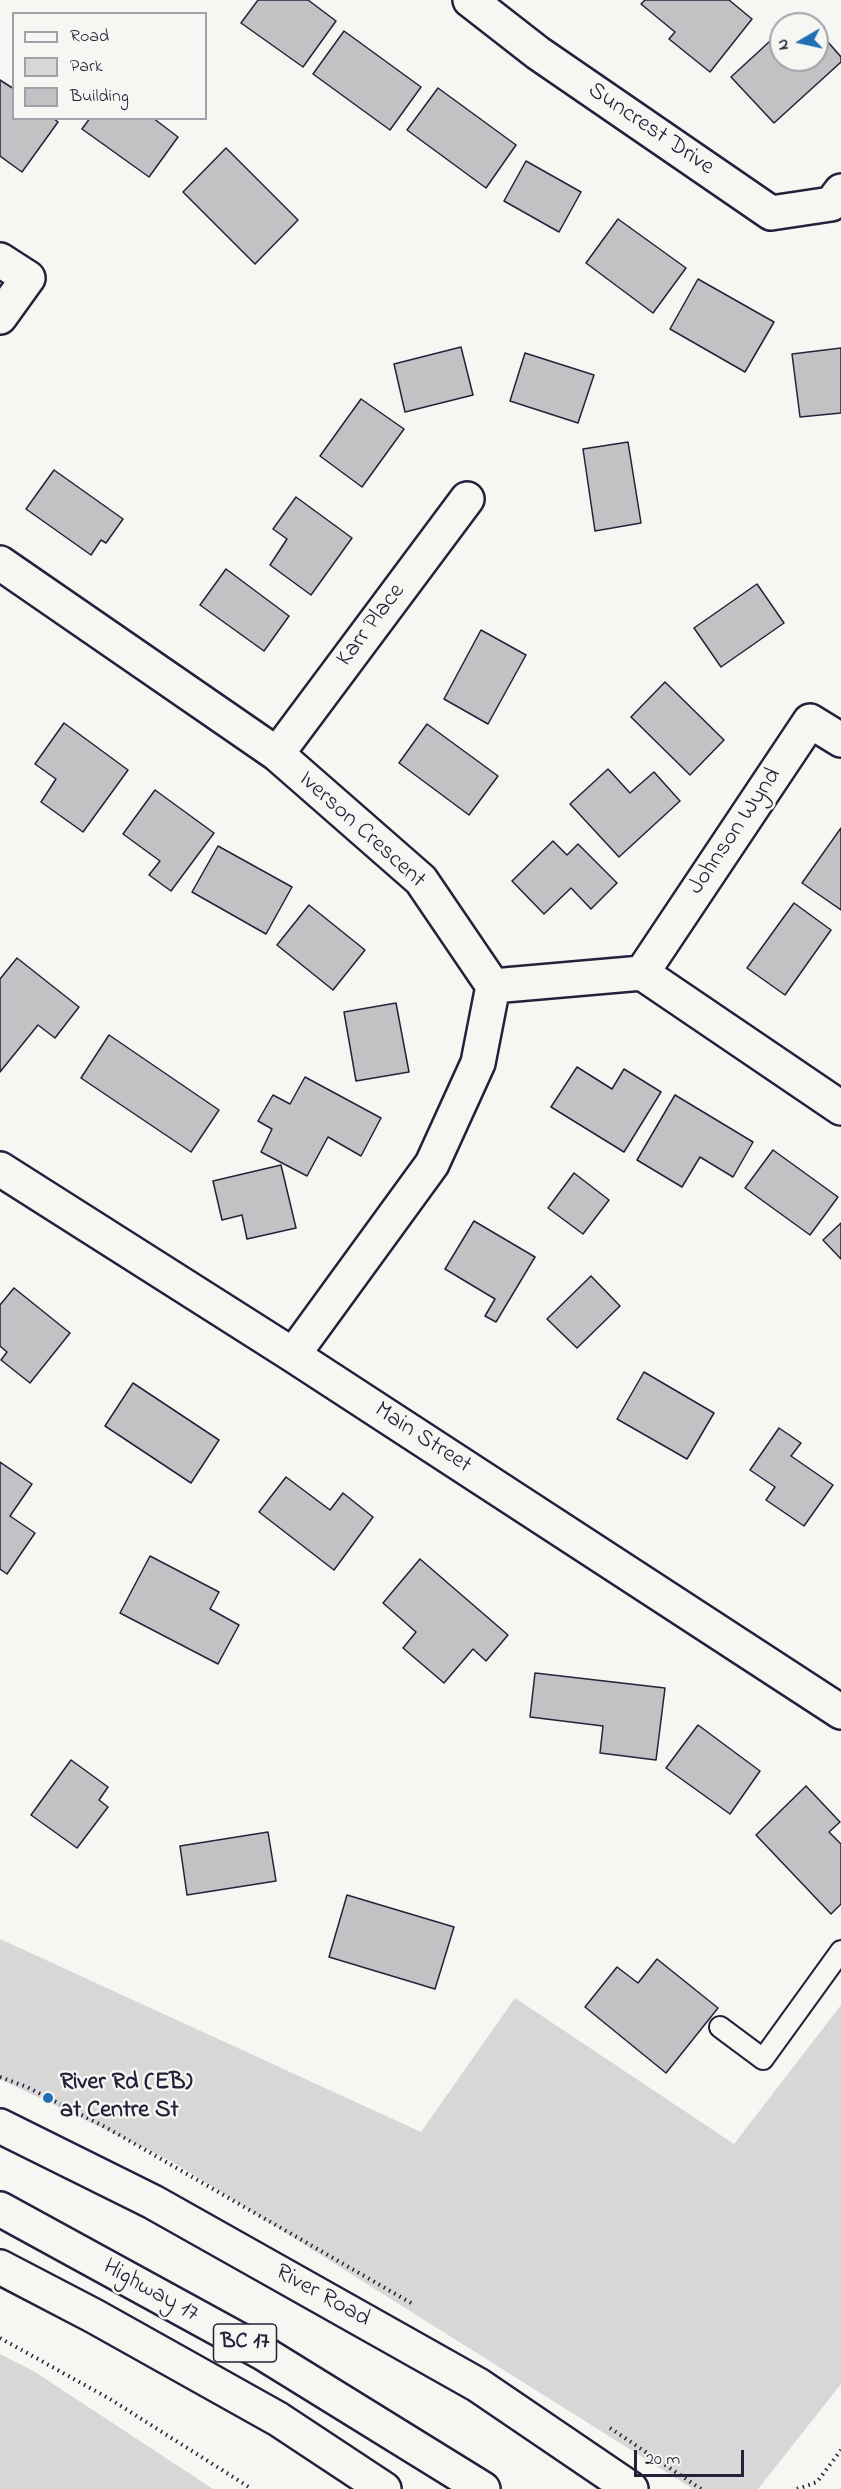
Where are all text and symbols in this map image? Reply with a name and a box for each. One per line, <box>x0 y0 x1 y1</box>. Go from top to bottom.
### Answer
legend <box>12 12 207 120</box>
north arrow <box>769 12 829 72</box>
text: Road <box>70 24 109 50</box>
text: N <box>770 37 796 52</box>
text: Park <box>70 54 103 80</box>
street label: Suncrest Drive <box>581 77 719 183</box>
text: Building <box>70 84 129 110</box>
street label: Karr Place <box>332 579 412 673</box>
street label: Johnson Wynd <box>683 763 789 901</box>
street label: Iverson Crescent <box>291 766 431 896</box>
street label: Main Street <box>368 1397 476 1481</box>
place label: River Rd (EB) at Centre St <box>60 2070 192 2126</box>
marker: River Rd (EB) at Centre St <box>41 2091 55 2105</box>
street label: Highway 17 <box>97 2254 203 2330</box>
street label: River Road <box>270 2259 374 2335</box>
road number: BC 17 <box>214 2324 276 2362</box>
scale bar <box>637 2438 746 2476</box>
text: 20 m <box>645 2447 680 2473</box>

